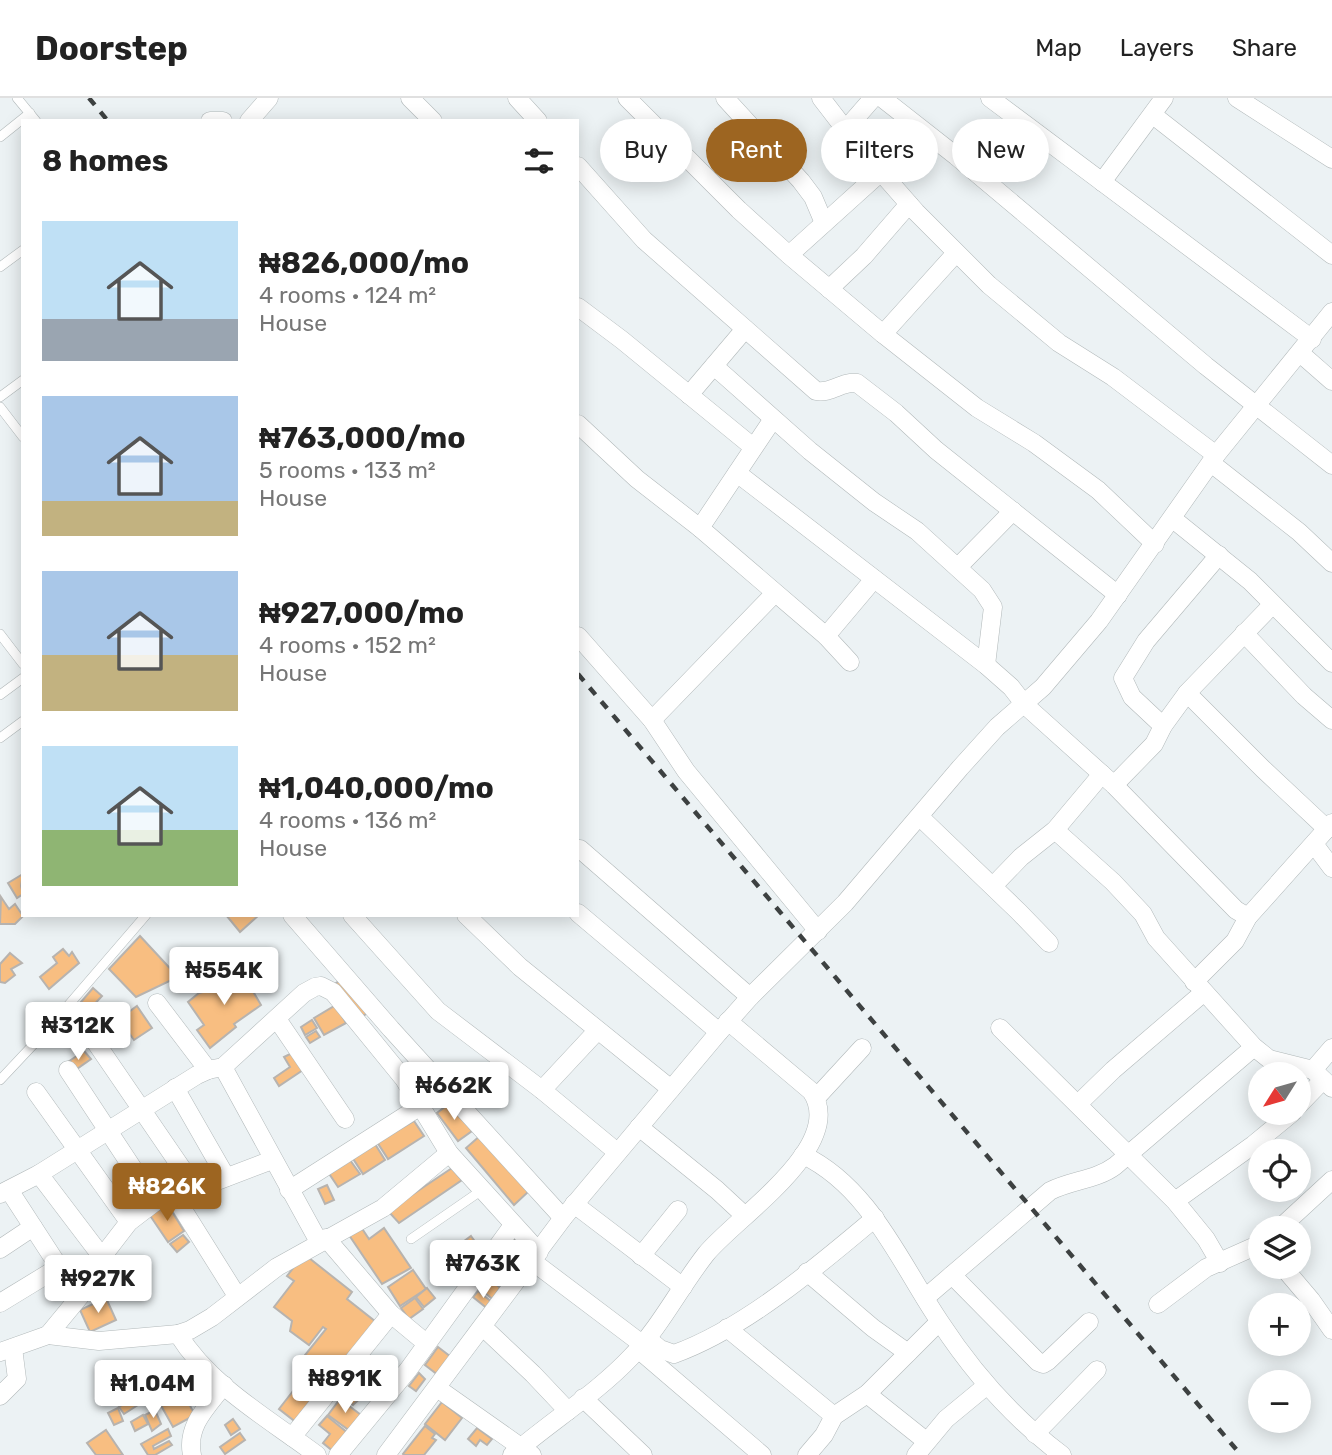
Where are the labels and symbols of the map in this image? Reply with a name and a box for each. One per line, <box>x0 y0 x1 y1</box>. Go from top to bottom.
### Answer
pin: ₦554K <box>175 948 273 1007</box>
pin: ₦312K <box>29 1002 127 1062</box>
pin: ₦662K <box>405 1062 503 1122</box>
north arrow <box>1248 1062 1311 1125</box>
pin: ₦826K <box>118 1164 216 1223</box>
pin: ₦763K <box>434 1240 532 1300</box>
pin: ₦927K <box>49 1256 147 1315</box>
pin: ₦891K <box>296 1356 394 1415</box>
pin: ₦1.04M <box>96 1360 210 1420</box>

